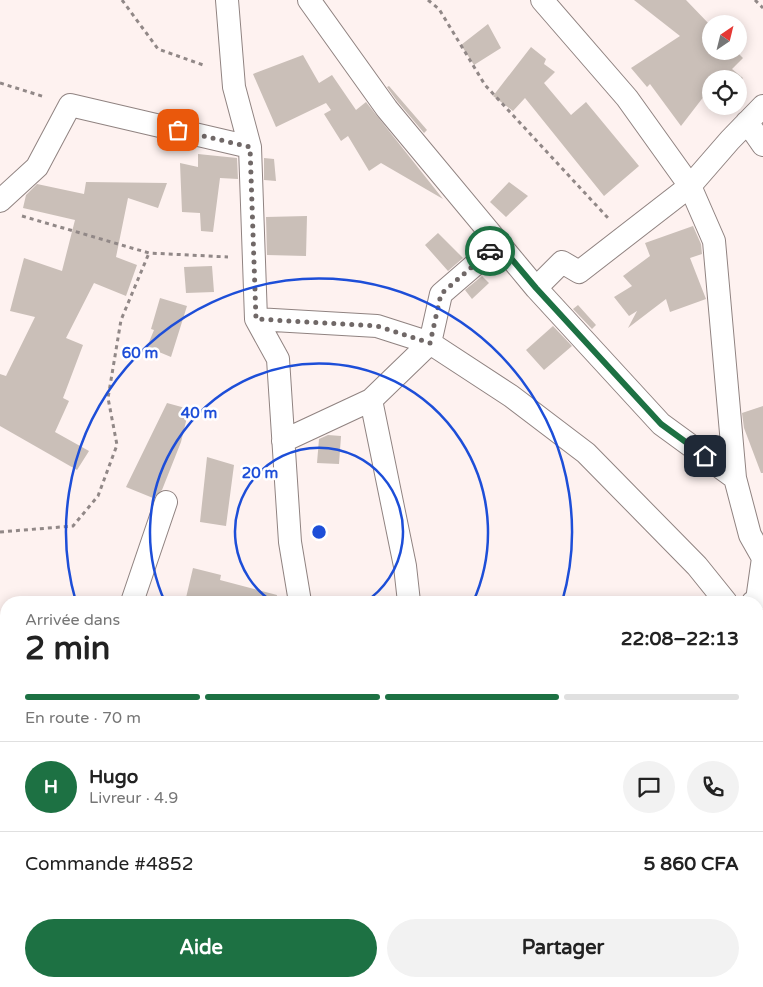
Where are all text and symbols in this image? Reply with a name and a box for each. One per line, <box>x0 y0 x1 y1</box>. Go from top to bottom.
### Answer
north arrow <box>702 15 748 60</box>
map controls <box>702 15 747 115</box>
button: locate <box>702 70 747 115</box>
pin <box>157 109 199 151</box>
icon: bag <box>164 116 192 144</box>
courier <box>465 226 515 276</box>
icon: car <box>476 237 504 265</box>
text: 60 m <box>122 344 158 362</box>
text: 40 m <box>181 404 217 422</box>
pin <box>684 435 726 477</box>
icon: home <box>691 442 719 470</box>
text: 20 m <box>242 464 278 482</box>
centre of rings <box>310 523 328 541</box>
text: Arrivée dans <box>25 610 120 630</box>
text: 22:08–22:13 <box>621 628 739 650</box>
text: 2 min <box>25 630 110 668</box>
text: En route · 70 m <box>25 708 141 728</box>
button: chat <box>623 761 675 813</box>
button: phone <box>687 761 739 813</box>
text: Hugo <box>89 766 138 788</box>
text: H <box>44 776 58 798</box>
text: Livreur · 4.9 <box>89 788 178 808</box>
text: Commande #4852 <box>25 853 194 875</box>
text: 5 860 CFA <box>643 853 739 875</box>
button: Aide <box>25 919 377 977</box>
button: Partager <box>387 919 739 977</box>

